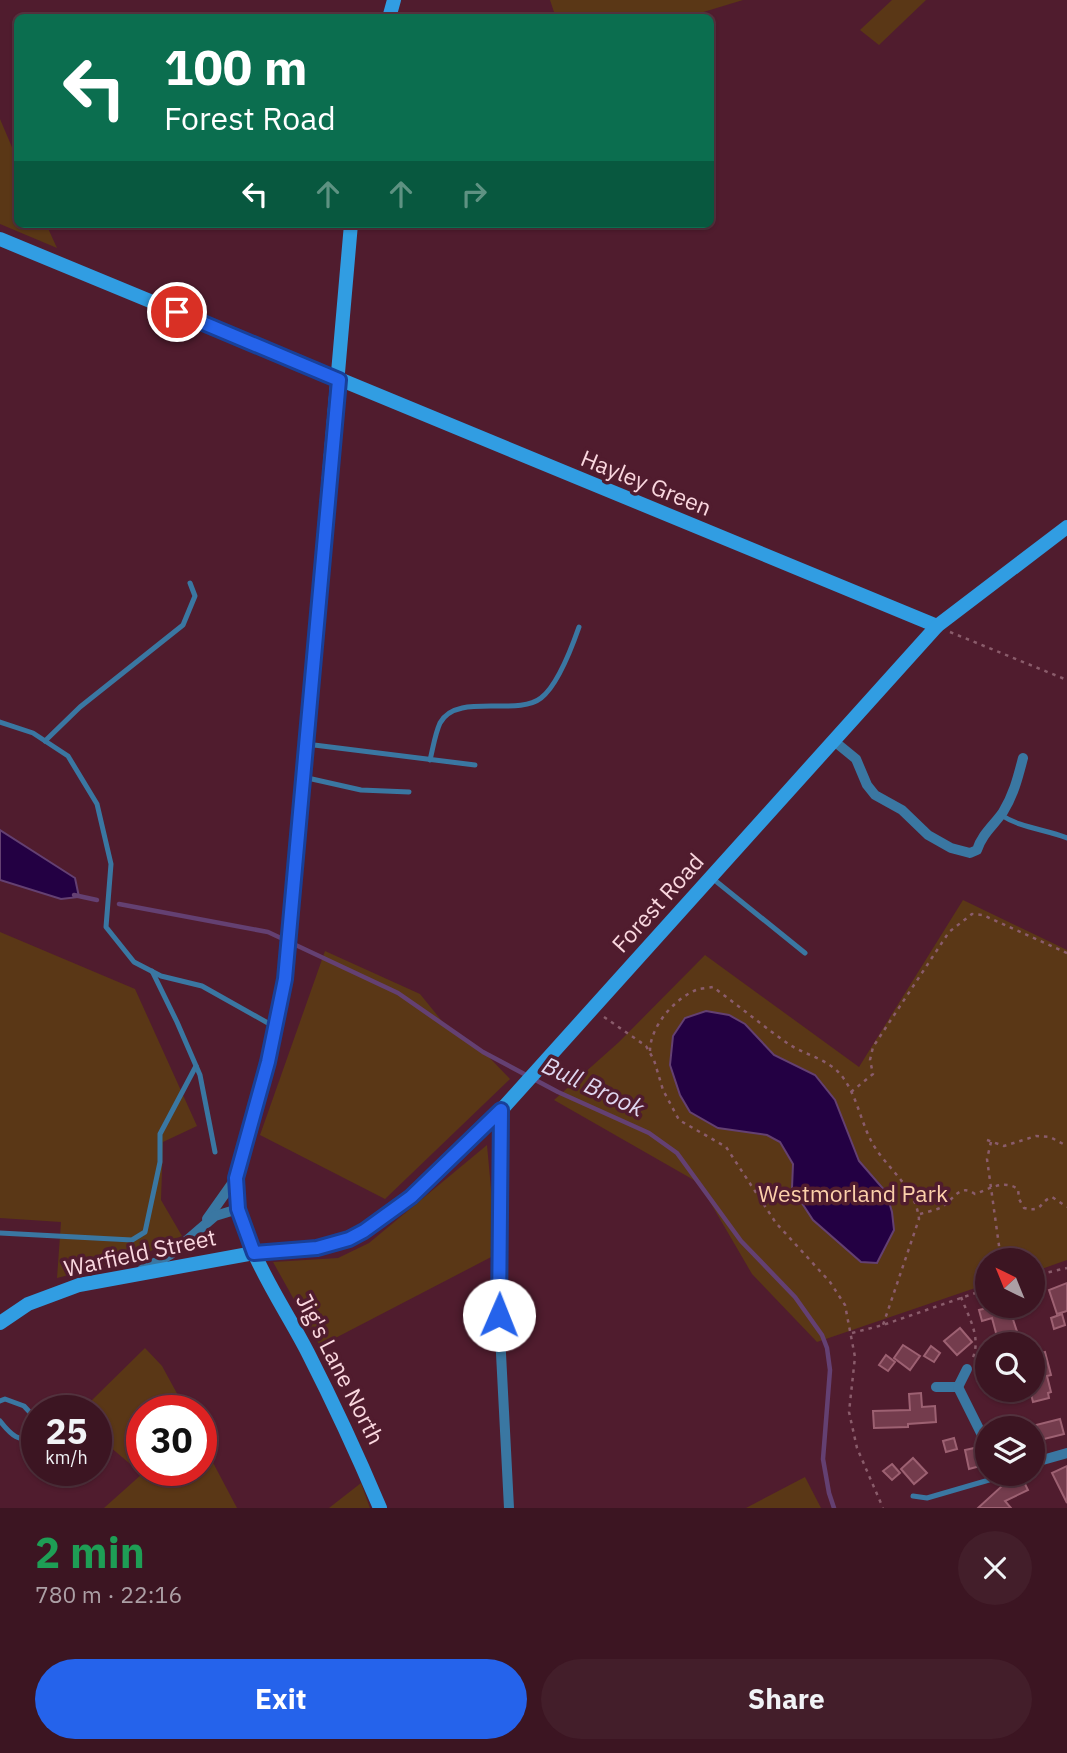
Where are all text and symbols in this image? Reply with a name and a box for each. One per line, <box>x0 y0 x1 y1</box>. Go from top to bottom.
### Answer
text: 100 m <box>164 35 308 98</box>
icon: left <box>49 42 140 133</box>
text: Forest Road <box>164 97 336 139</box>
icon: left <box>236 175 274 213</box>
icon: ahead <box>309 175 347 213</box>
icon: ahead <box>382 175 420 213</box>
icon: right <box>455 175 493 213</box>
pin <box>147 282 207 342</box>
icon: arrive <box>158 293 196 331</box>
street label: Hayley Green <box>577 442 716 522</box>
street label: Forest Road <box>605 846 710 958</box>
water label: Bull Brook <box>537 1049 650 1124</box>
park label: Westmorland Park <box>758 1178 948 1208</box>
street label: Warfield Street <box>61 1221 219 1283</box>
north arrow <box>975 1248 1045 1318</box>
map controls <box>975 1248 1045 1486</box>
position arrow <box>462 1278 536 1352</box>
street label: Jig's Lane North <box>290 1288 392 1449</box>
button: search <box>975 1332 1045 1402</box>
speed limit sign: 30 <box>126 1395 217 1486</box>
text: 25 <box>45 1408 88 1454</box>
button: layers <box>975 1416 1045 1486</box>
text: km/h <box>45 1446 88 1469</box>
text: 2 min <box>35 1525 145 1580</box>
button: close <box>958 1531 1032 1605</box>
text: 780 m · 22:16 <box>35 1579 182 1609</box>
button: Exit <box>35 1659 527 1739</box>
button: Share <box>541 1659 1032 1739</box>

